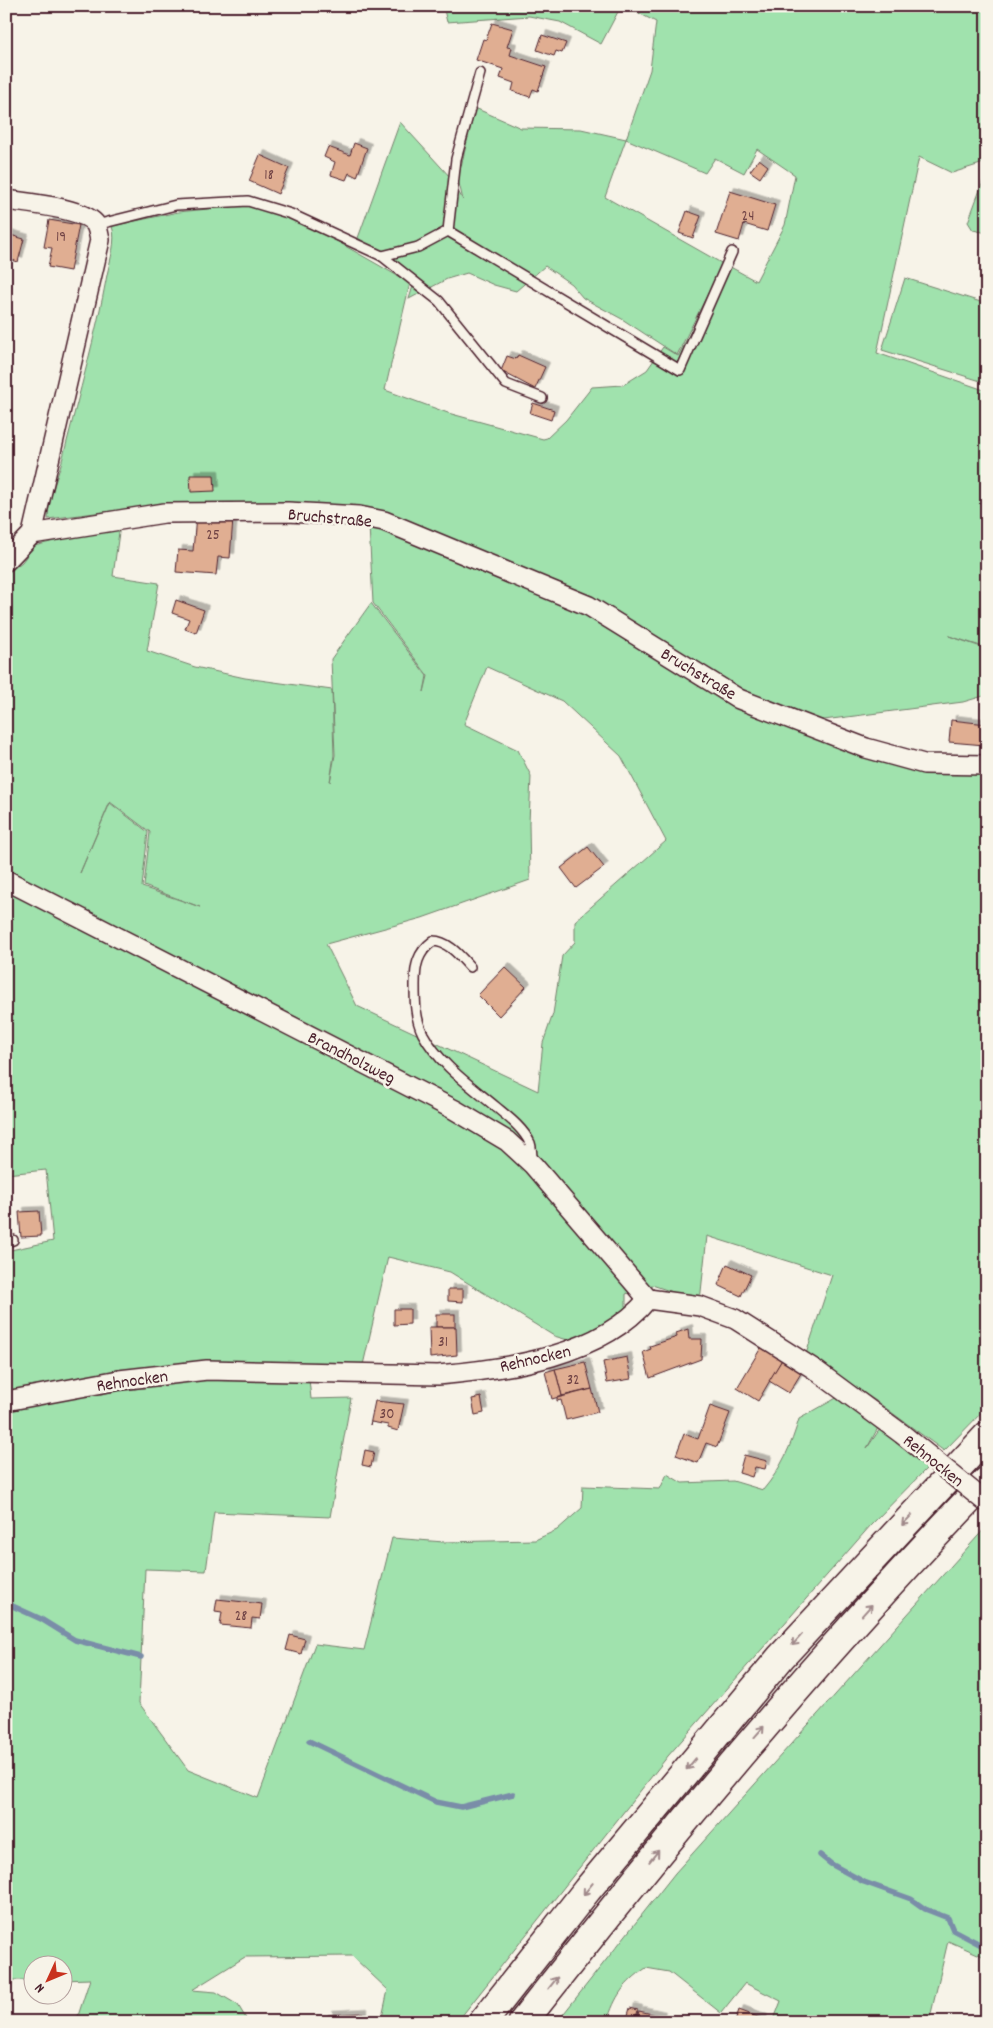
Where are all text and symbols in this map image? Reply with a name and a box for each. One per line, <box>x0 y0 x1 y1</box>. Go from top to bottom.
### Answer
house number: 18 <box>264 165 274 187</box>
house number: 24 <box>742 206 754 228</box>
house number: 19 <box>56 227 66 249</box>
street label: Bruchstraße <box>287 503 373 536</box>
house number: 25 <box>206 525 220 547</box>
street label: Bruchstraße <box>655 643 740 708</box>
street label: Brandholzweg <box>303 1026 399 1092</box>
house number: 31 <box>438 1332 448 1354</box>
street label: Rehnocken <box>498 1340 574 1381</box>
street label: Rehnocken <box>95 1365 170 1400</box>
house number: 32 <box>566 1370 580 1392</box>
house number: 30 <box>380 1404 394 1426</box>
street label: Rehnocken <box>897 1430 968 1494</box>
one-way arrow <box>901 1514 913 1527</box>
one-way arrow <box>861 1604 873 1617</box>
house number: 28 <box>235 1606 247 1628</box>
one-way arrow <box>791 1633 802 1646</box>
one-way arrow <box>753 1725 765 1738</box>
one-way arrow <box>686 1757 697 1770</box>
one-way arrow <box>649 1850 660 1863</box>
one-way arrow <box>583 1882 594 1895</box>
north arrow <box>22 1956 72 2006</box>
one-way arrow <box>548 1977 559 1990</box>
text: N <box>30 1978 50 1997</box>

